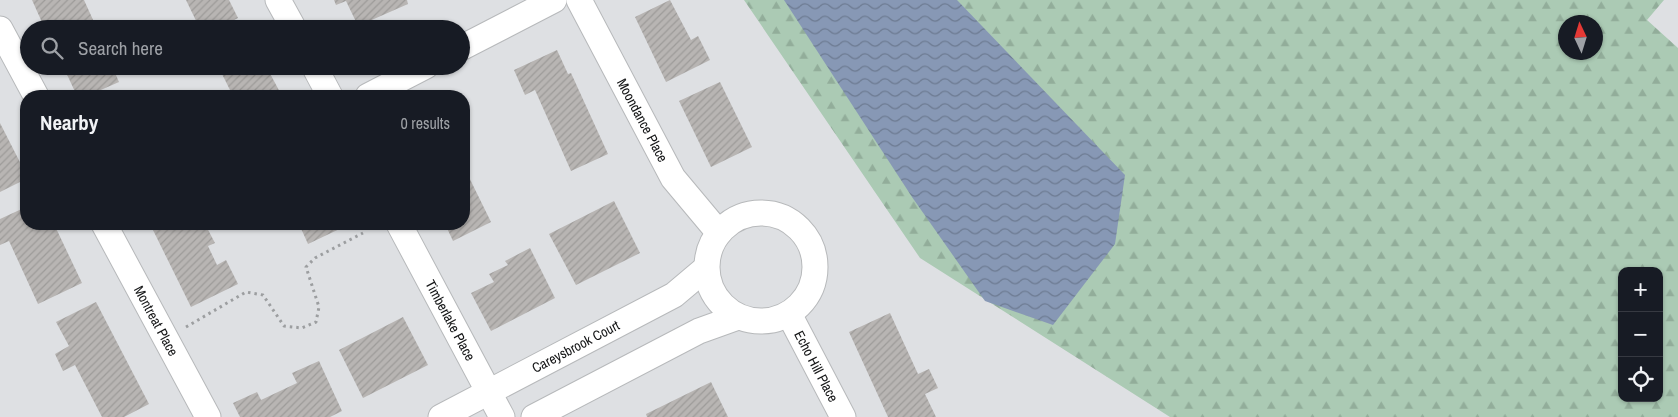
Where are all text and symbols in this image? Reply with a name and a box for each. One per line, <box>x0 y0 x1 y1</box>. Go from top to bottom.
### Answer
north arrow <box>1558 15 1603 60</box>
search box <box>20 20 470 75</box>
icon: search <box>38 34 66 62</box>
text: Search here <box>78 35 163 61</box>
street label: Moondance Place <box>613 75 672 165</box>
text: Nearby <box>40 108 98 137</box>
text: 0 results <box>400 112 450 134</box>
map controls <box>1618 267 1663 402</box>
button: + <box>1618 267 1663 312</box>
street label: Timberlake Place <box>421 277 479 364</box>
street label: Montreat Place <box>130 283 182 359</box>
button: − <box>1618 312 1663 357</box>
street label: Careysbrook Court <box>529 316 623 377</box>
street label: Echo Hill Place <box>790 328 842 405</box>
button: locate <box>1618 357 1663 402</box>

